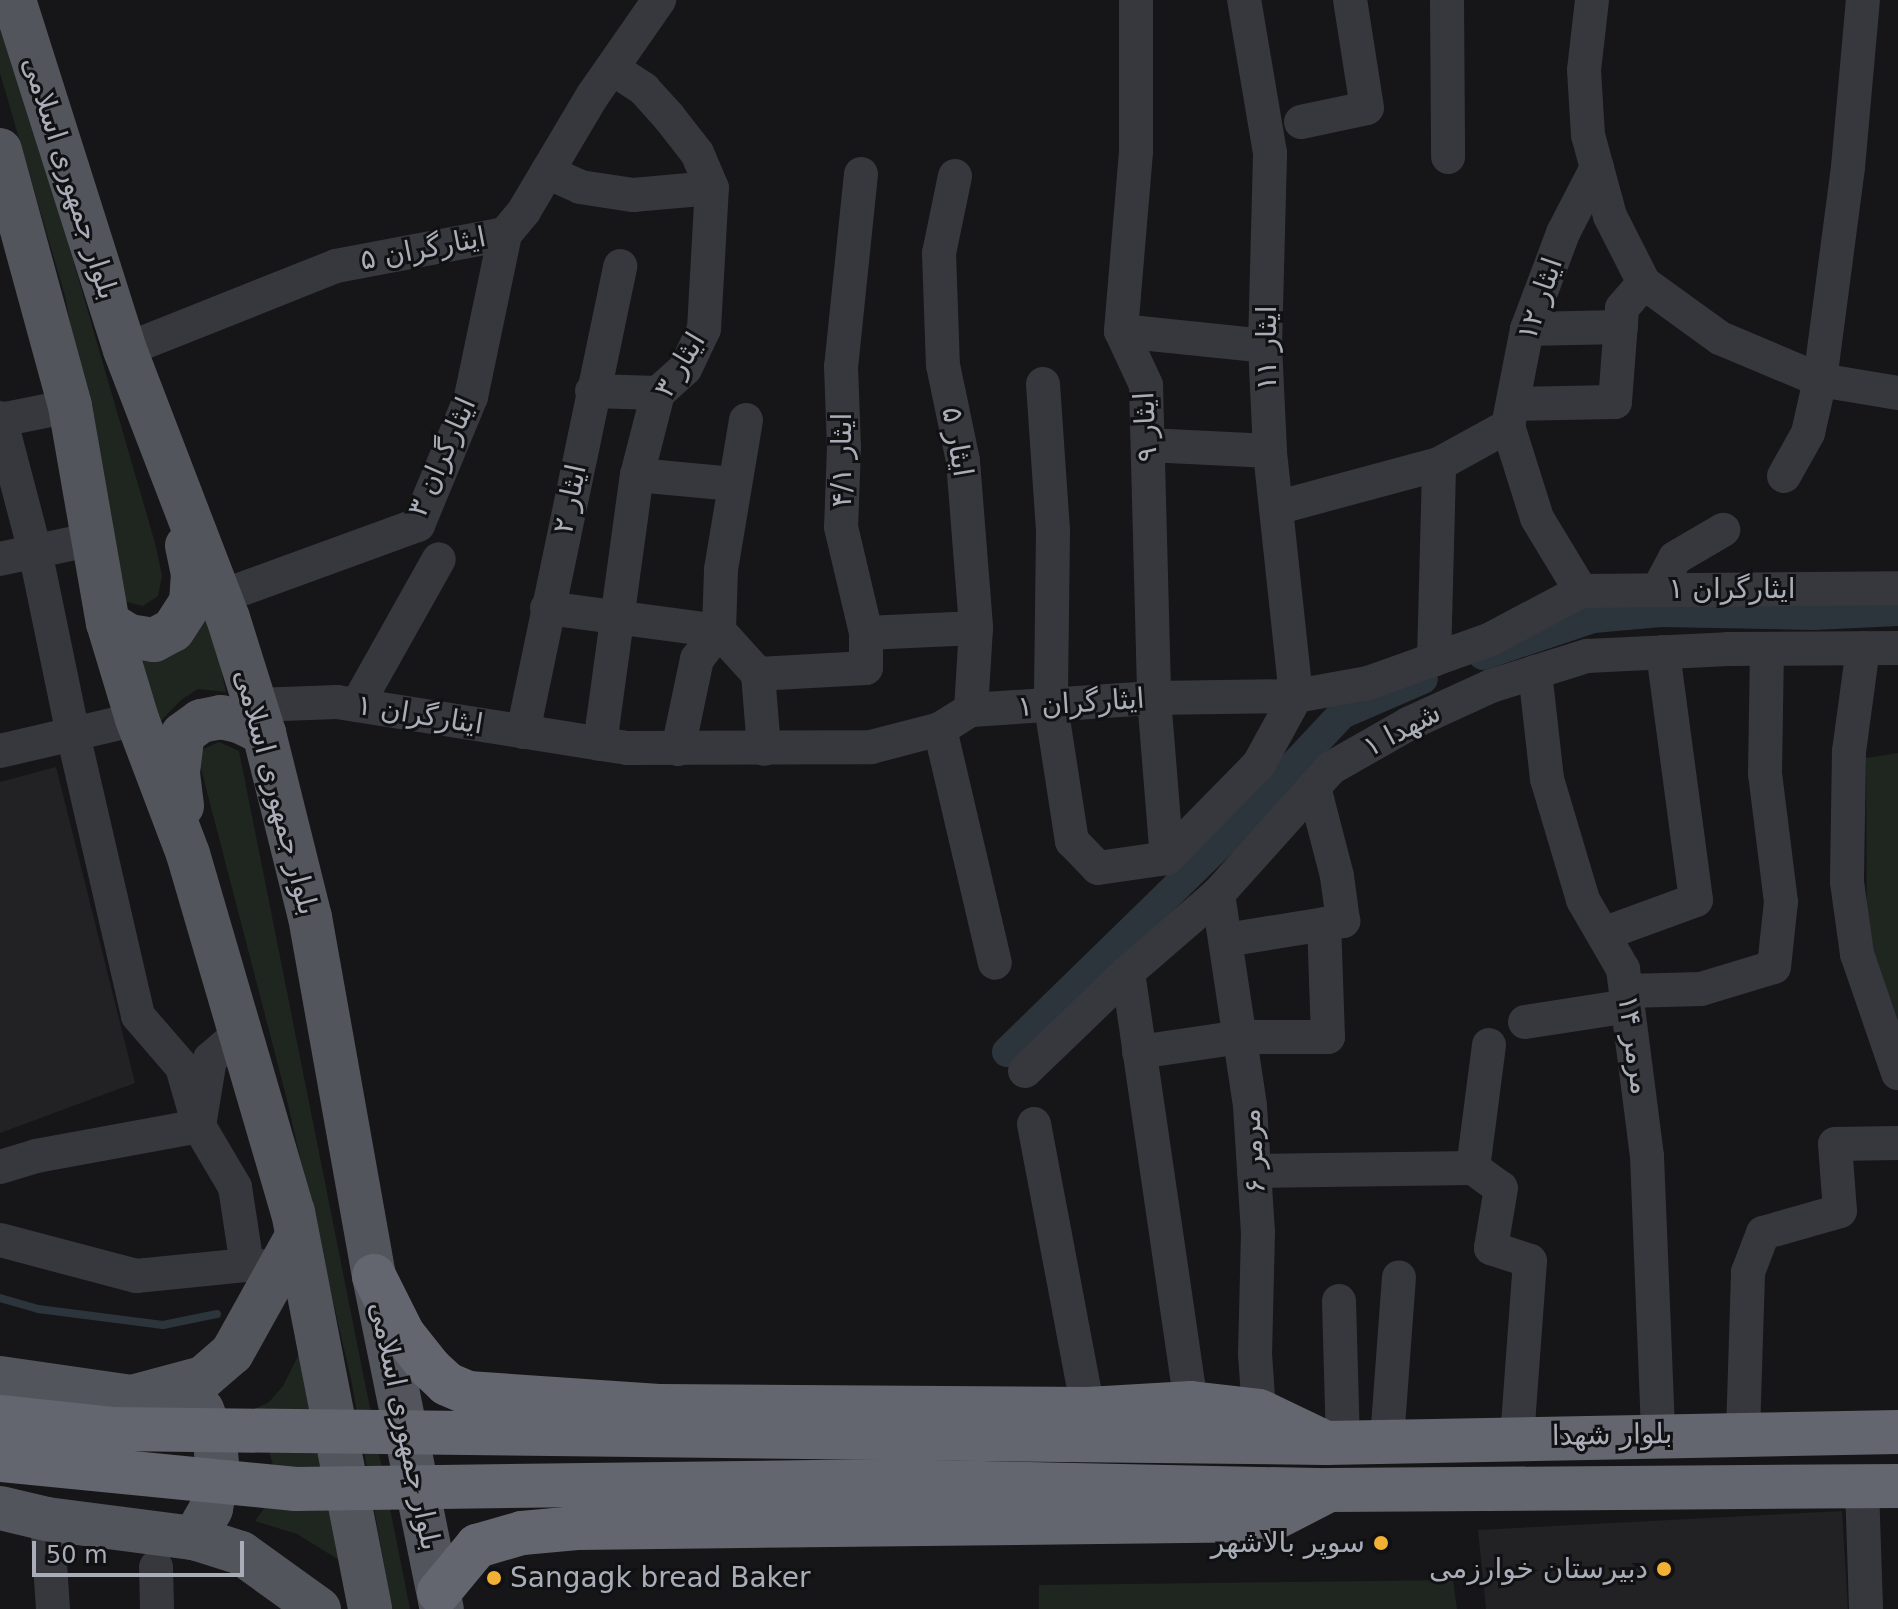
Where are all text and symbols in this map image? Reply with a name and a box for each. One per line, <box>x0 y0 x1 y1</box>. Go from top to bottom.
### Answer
street label: بلوار جمهوری اسلامی <box>15 52 125 304</box>
street label: ایثارگران ۵ <box>357 220 489 278</box>
street label: ایثار ۱۲ <box>1510 253 1570 345</box>
street label: ایثار ۱۱ <box>1250 305 1284 391</box>
street label: ایثار ۳ <box>648 326 712 404</box>
street label: ایثار ۹ <box>1127 391 1165 463</box>
street label: ایثارگران ۳ <box>401 392 483 522</box>
street label: ایثار ۵ <box>934 405 980 479</box>
street label: ایثار ۴/۱ <box>825 413 859 507</box>
street label: ایثار ۲ <box>546 461 594 537</box>
street label: ایثارگران ۱ <box>1668 572 1796 606</box>
street label: بلوار جمهوری اسلامی <box>227 665 325 919</box>
street label: ایثارگران ۱ <box>1016 682 1146 724</box>
street label: ایثارگران ۱ <box>355 688 485 742</box>
street label: شهدا ۱ <box>1358 696 1446 764</box>
street label: مرمر ۱۴ <box>1610 993 1658 1097</box>
street label: مرمر ۶ <box>1233 1108 1273 1194</box>
street label: بلوار جمهوری اسلامی <box>362 1299 448 1553</box>
street label: بلوار شهدا <box>1551 1417 1673 1453</box>
scale bar <box>36 1525 248 1575</box>
place label: سوپر بالاشهر <box>1211 1526 1365 1560</box>
marker: سوپر بالاشهر <box>1372 1534 1390 1552</box>
text: 50 m <box>46 1541 108 1569</box>
place label: دبیرستان خوارزمی <box>1429 1552 1648 1586</box>
marker: دبیرستان خوارزمی <box>1655 1560 1673 1578</box>
place label: Sangagk bread Baker <box>510 1561 811 1595</box>
marker: Sangagk bread Baker <box>485 1569 503 1587</box>

